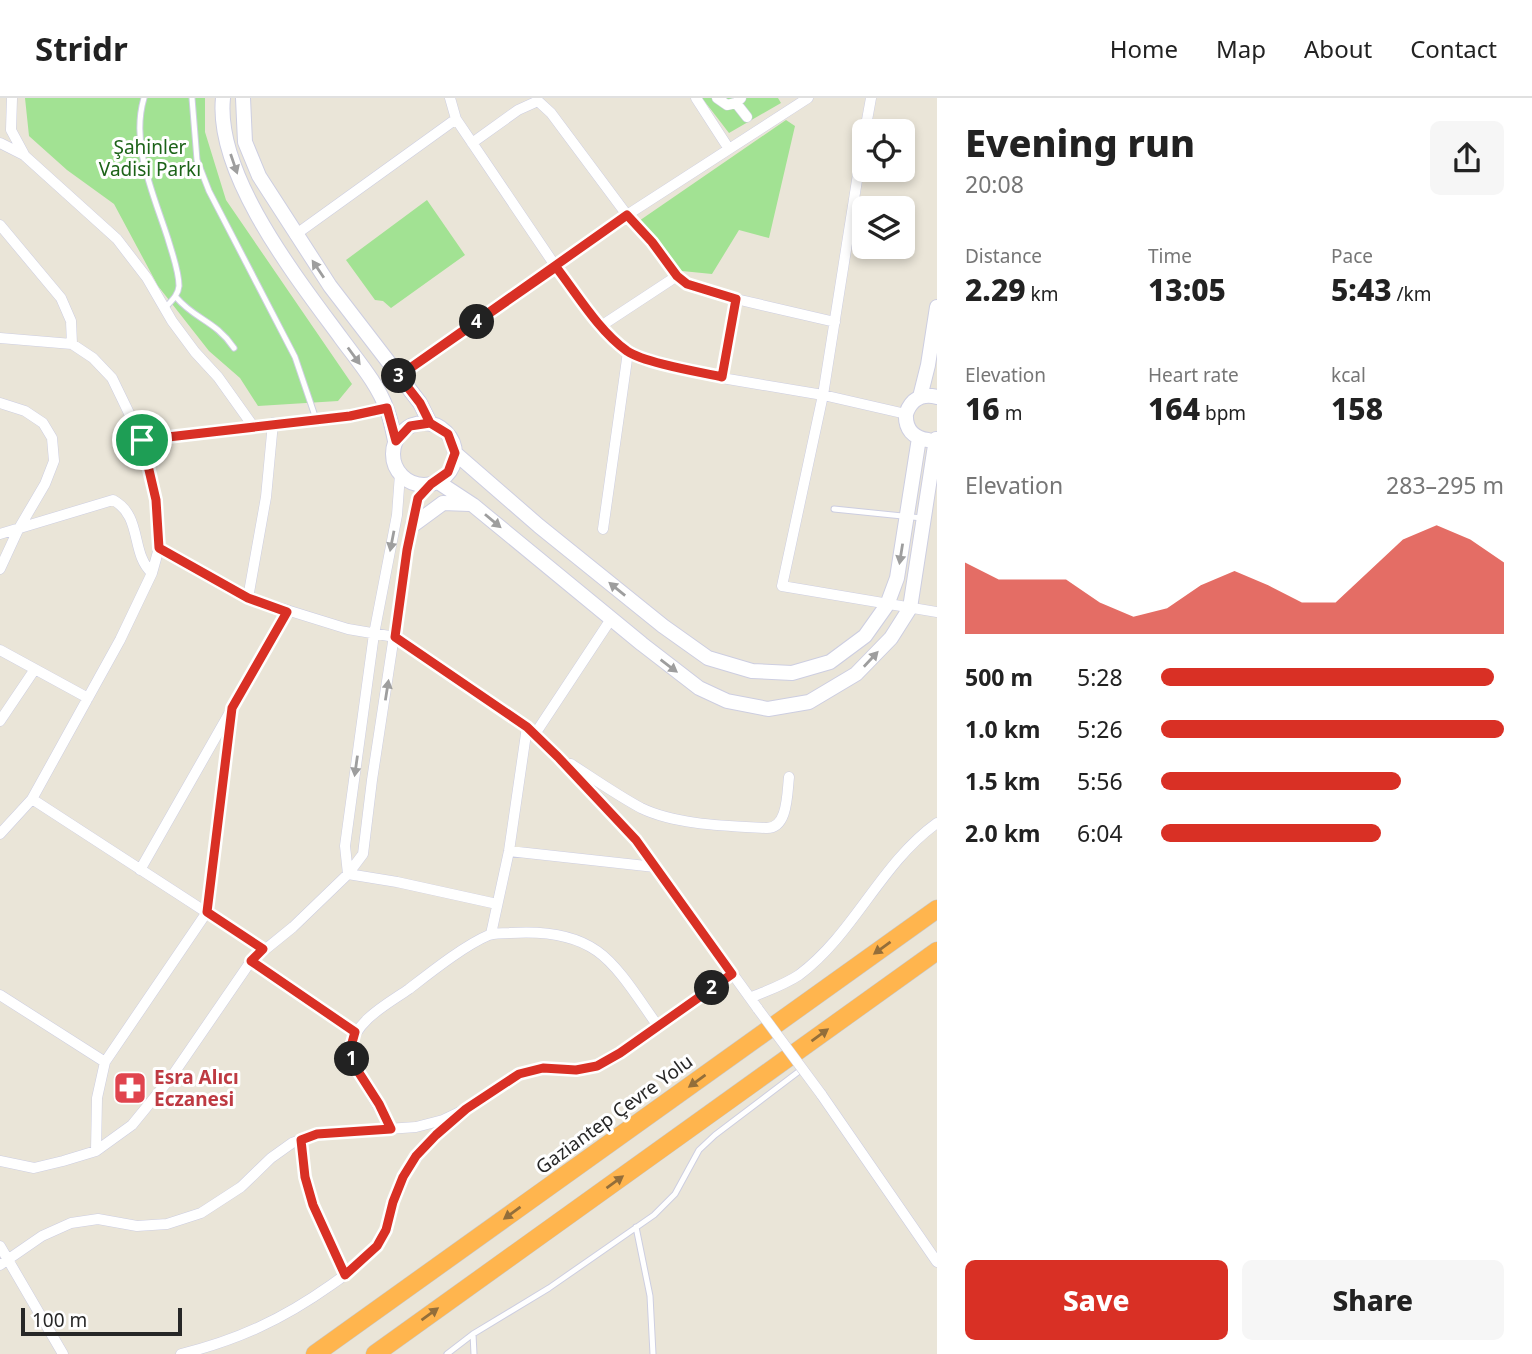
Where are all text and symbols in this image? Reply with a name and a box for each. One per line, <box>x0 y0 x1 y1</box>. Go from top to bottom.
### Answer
text: Stridr <box>35 26 128 71</box>
text: Home <box>1110 32 1178 65</box>
text: Map <box>1216 32 1266 65</box>
text: About <box>1304 32 1372 65</box>
text: Contact <box>1410 32 1497 65</box>
text: Evening run <box>965 116 1195 168</box>
map controls <box>852 119 915 259</box>
button: locate <box>852 119 915 182</box>
button: share <box>1430 121 1504 195</box>
park label: Şahinler Vadisi Parkı <box>99 134 201 182</box>
one-way arrow <box>229 154 240 175</box>
text: 20:08 <box>965 168 1024 200</box>
button: layers <box>852 196 915 259</box>
text: Distance <box>965 243 1042 269</box>
text: Time <box>1148 243 1192 269</box>
text: Pace <box>1331 243 1373 269</box>
one-way arrow <box>312 259 325 279</box>
text: 2.29 <box>965 269 1026 310</box>
text: 13:05 <box>1148 269 1226 310</box>
text: 5:43 <box>1331 269 1392 310</box>
text: km <box>1026 281 1058 307</box>
text: /km <box>1392 281 1432 307</box>
pin: 4 <box>460 304 494 340</box>
text: 4 <box>471 308 482 334</box>
one-way arrow <box>347 347 362 365</box>
pin: 3 <box>382 358 416 394</box>
text: 3 <box>393 362 404 388</box>
text: Elevation <box>965 362 1046 388</box>
text: Heart rate <box>1148 362 1239 388</box>
text: kcal <box>1331 362 1366 388</box>
text: 16 <box>965 388 1000 429</box>
text: 164 <box>1148 388 1200 429</box>
text: 158 <box>1331 388 1383 429</box>
text: m <box>1000 400 1022 426</box>
text: bpm <box>1200 400 1246 426</box>
pin <box>112 410 172 470</box>
icon: arrive <box>123 421 161 459</box>
text: Elevation <box>965 469 1063 501</box>
text: 283–295 m <box>1386 469 1504 501</box>
one-way arrow <box>483 514 501 529</box>
one-way arrow <box>386 530 397 552</box>
one-way arrow <box>895 543 906 565</box>
one-way arrow <box>608 582 626 597</box>
one-way arrow <box>862 651 878 668</box>
one-way arrow <box>659 658 677 673</box>
text: 500 m <box>965 661 1033 693</box>
text: 5:28 <box>1077 661 1123 693</box>
one-way arrow <box>381 679 392 701</box>
text: 1.0 km <box>965 713 1040 745</box>
text: 5:26 <box>1077 713 1123 745</box>
one-way arrow <box>350 755 361 777</box>
text: 1.5 km <box>965 765 1040 797</box>
text: 5:56 <box>1077 765 1123 797</box>
text: 2.0 km <box>965 817 1040 849</box>
text: 6:04 <box>1077 817 1123 849</box>
one-way arrow <box>872 941 891 955</box>
pin: 2 <box>694 970 730 1006</box>
text: 2 <box>706 974 717 1000</box>
one-way arrow <box>811 1028 829 1042</box>
pin: 1 <box>334 1042 370 1076</box>
text: 1 <box>346 1045 357 1071</box>
street label: Gaziantep Çevre Yolu <box>530 1048 698 1180</box>
place label: Esra Alıcı Eczanesi <box>154 1064 239 1112</box>
pharmacy icon: Esra Alıcı Eczanesi <box>111 1069 149 1107</box>
one-way arrow <box>688 1074 706 1088</box>
one-way arrow <box>606 1175 624 1189</box>
one-way arrow <box>503 1206 521 1220</box>
button: Save <box>965 1260 1228 1340</box>
button: Share <box>1242 1260 1504 1340</box>
scale bar <box>21 1305 182 1337</box>
text: 100 m <box>32 1307 87 1333</box>
one-way arrow <box>421 1307 439 1321</box>

